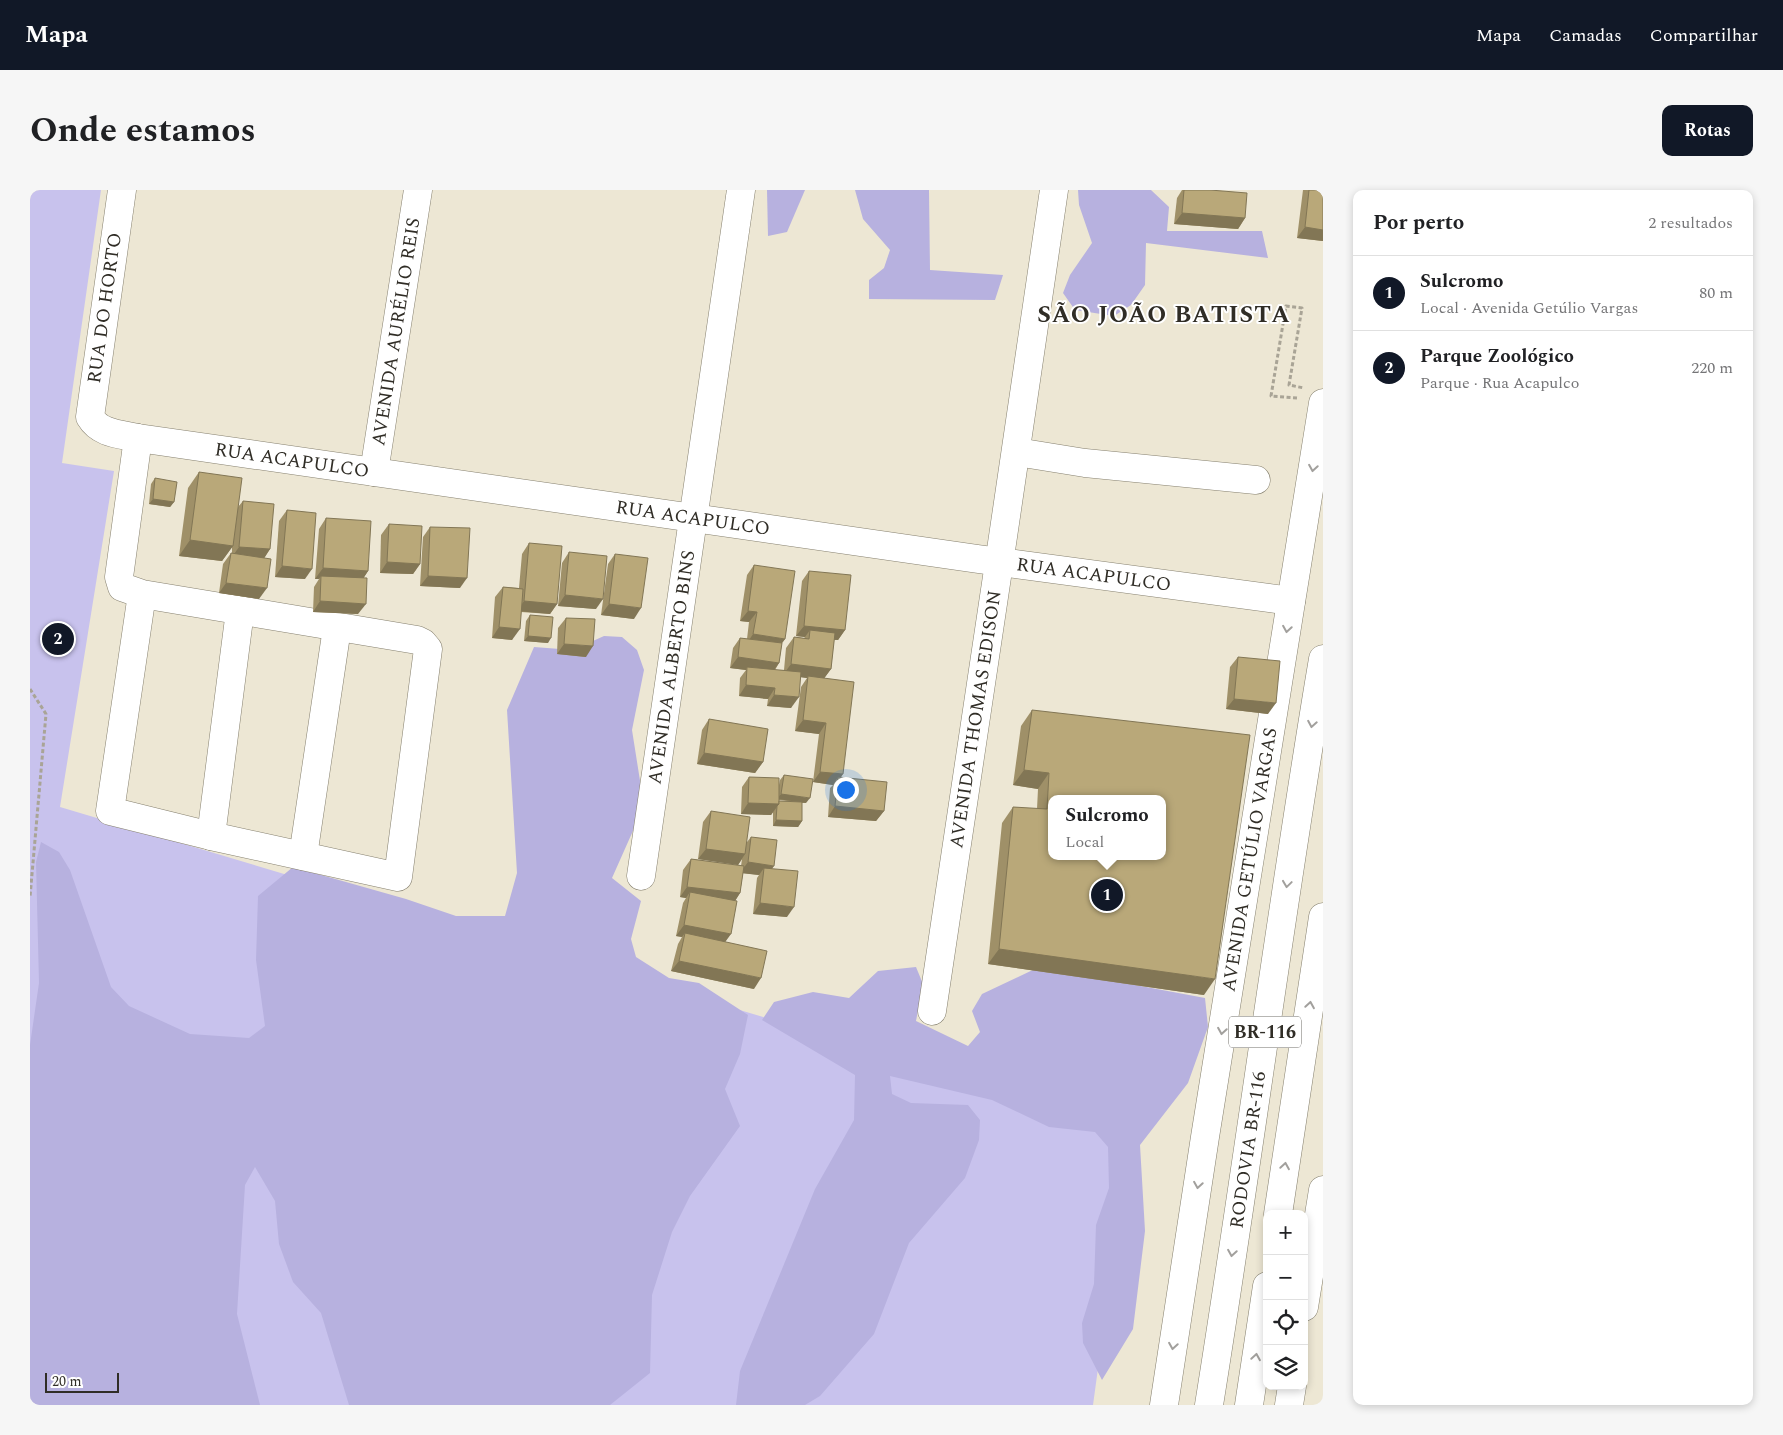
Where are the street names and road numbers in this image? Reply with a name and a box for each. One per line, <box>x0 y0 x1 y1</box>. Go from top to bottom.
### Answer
street label: AVENIDA AURÉLIO REIS <box>364 216 428 448</box>
street label: RUA DO HORTO <box>80 231 130 385</box>
street label: RUA ACAPULCO <box>213 435 371 486</box>
street label: RUA ACAPULCO <box>614 492 772 543</box>
street label: AVENIDA ALBERTO BINS <box>640 548 703 786</box>
street label: RUA ACAPULCO <box>1015 550 1173 599</box>
street label: AVENIDA THOMAS EDISON <box>942 588 1009 850</box>
street label: AVENIDA GETÚLIO VARGAS <box>1214 725 1285 994</box>
road number: BR-116 <box>1229 1016 1301 1048</box>
street label: RODOVIA BR-116 <box>1222 1069 1274 1230</box>

